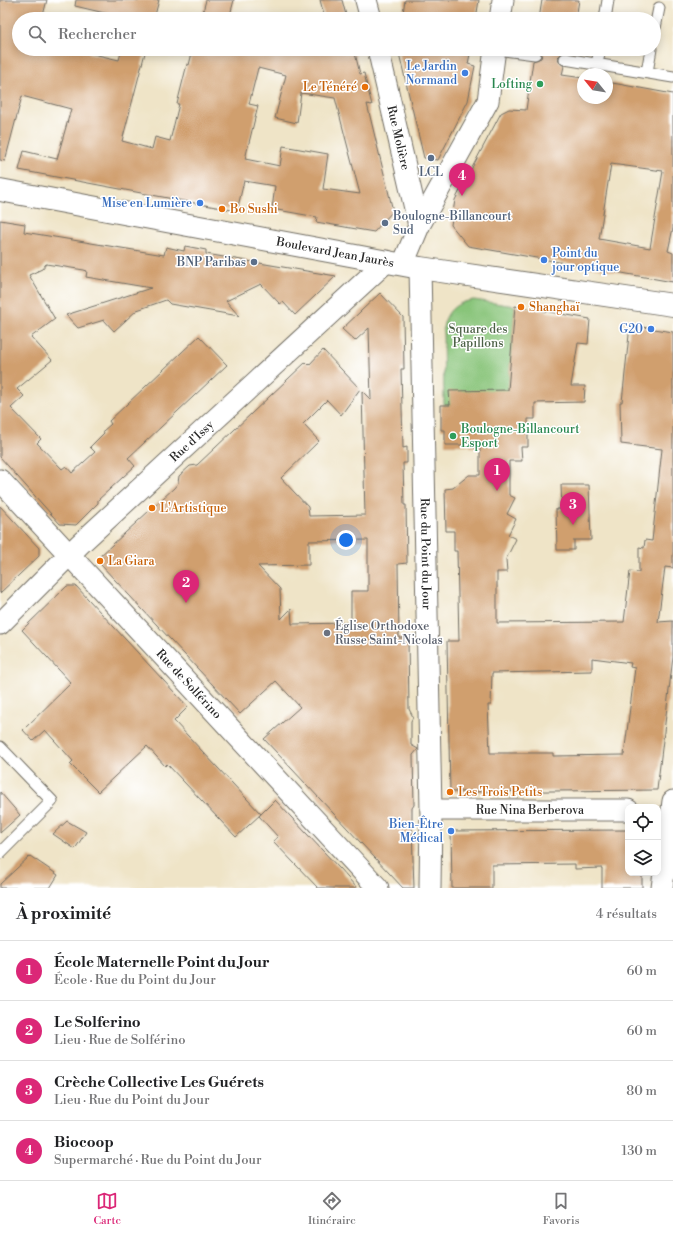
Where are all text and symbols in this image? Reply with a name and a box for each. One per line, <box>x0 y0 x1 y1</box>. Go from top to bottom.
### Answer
search box <box>12 12 661 56</box>
icon: search <box>26 23 48 45</box>
text: Rechercher <box>58 25 137 44</box>
place label: Le Jardin Normand <box>405 59 457 88</box>
marker: Le Jardin Normand <box>460 68 470 78</box>
north arrow <box>577 68 613 104</box>
place label: Lofting <box>491 77 533 92</box>
marker: Lofting <box>535 79 545 89</box>
place label: Le Ténéré <box>303 80 357 95</box>
marker: Le Ténéré <box>360 82 370 92</box>
street label: Rue Molière <box>384 104 413 171</box>
marker: LCL <box>426 153 436 163</box>
pin: 4 <box>449 163 475 196</box>
place label: LCL <box>419 165 443 180</box>
place label: Mise en Lumière <box>101 196 192 211</box>
marker: Mise en Lumière <box>195 198 205 208</box>
place label: Bo Sushi <box>229 202 278 217</box>
marker: Bo Sushi <box>217 204 227 214</box>
place label: Boulogne-Billancourt Sud <box>392 209 512 238</box>
marker: Boulogne-Billancourt Sud <box>380 218 390 228</box>
street label: Boulevard Jean Jaurès <box>274 234 395 271</box>
place label: Point du jour optique <box>551 246 619 275</box>
place label: BNP Paribas <box>176 255 246 270</box>
marker: Point du jour optique <box>539 255 549 265</box>
marker: BNP Paribas <box>249 257 259 267</box>
place label: Shanghaï <box>529 300 580 315</box>
marker: Shanghaï <box>516 302 526 312</box>
park label: Square des Papillons <box>449 322 507 351</box>
place label: G20 <box>619 322 643 337</box>
marker: G20 <box>646 324 656 334</box>
street label: Rue d'Issy <box>167 417 217 465</box>
place label: Boulogne-Billancourt Esport <box>460 422 580 451</box>
marker: Boulogne-Billancourt Esport <box>448 431 458 441</box>
pin: 1 <box>484 458 510 491</box>
pin: 3 <box>560 492 586 525</box>
street label: Rue du Point du Jour <box>417 498 434 610</box>
place label: L'Artistique <box>160 501 226 516</box>
marker: L'Artistique <box>147 503 157 513</box>
your location <box>336 530 356 550</box>
place label: La Giara <box>108 554 156 569</box>
marker: La Giara <box>95 556 105 566</box>
pin: 2 <box>173 570 199 603</box>
place label: Église Orthodoxe Russe Saint-Nicolas <box>335 617 443 648</box>
marker: Église Orthodoxe Russe Saint-Nicolas <box>322 628 332 638</box>
street label: Rue de Solférino <box>153 646 225 722</box>
place label: Les Trois Petits <box>458 785 542 800</box>
marker: Les Trois Petits <box>445 787 455 797</box>
street label: Rue Nina Berberova <box>476 803 585 818</box>
map controls <box>625 804 661 876</box>
button: locate <box>625 804 661 840</box>
place label: Bien-Être Médical <box>388 815 443 846</box>
marker: Bien-Être Médical <box>446 826 456 836</box>
button: layers <box>625 840 661 876</box>
text: À proximité <box>16 903 111 925</box>
text: 4 résultats <box>596 906 657 922</box>
text: École Maternelle Point du Jour <box>54 953 270 972</box>
text: 1 <box>26 963 32 979</box>
text: 60 m <box>626 963 657 979</box>
text: École · Rue du Point du Jour <box>54 972 216 988</box>
text: Le Solferino <box>54 1013 141 1032</box>
text: 2 <box>25 1023 33 1039</box>
text: 60 m <box>626 1023 657 1039</box>
text: Lieu · Rue de Solférino <box>54 1032 186 1048</box>
text: Crèche Collective Les Guérets <box>54 1073 264 1092</box>
text: 3 <box>25 1083 33 1099</box>
text: 80 m <box>626 1083 657 1099</box>
text: Lieu · Rue du Point du Jour <box>54 1092 210 1108</box>
text: Biocoop <box>54 1133 114 1152</box>
text: 4 <box>25 1143 33 1159</box>
text: 130 m <box>622 1143 657 1159</box>
text: Supermarché · Rue du Point du Jour <box>54 1152 262 1168</box>
tab: Carte <box>93 1190 121 1228</box>
tab: Itinéraire <box>308 1190 356 1228</box>
tab: Favoris <box>543 1190 580 1228</box>

